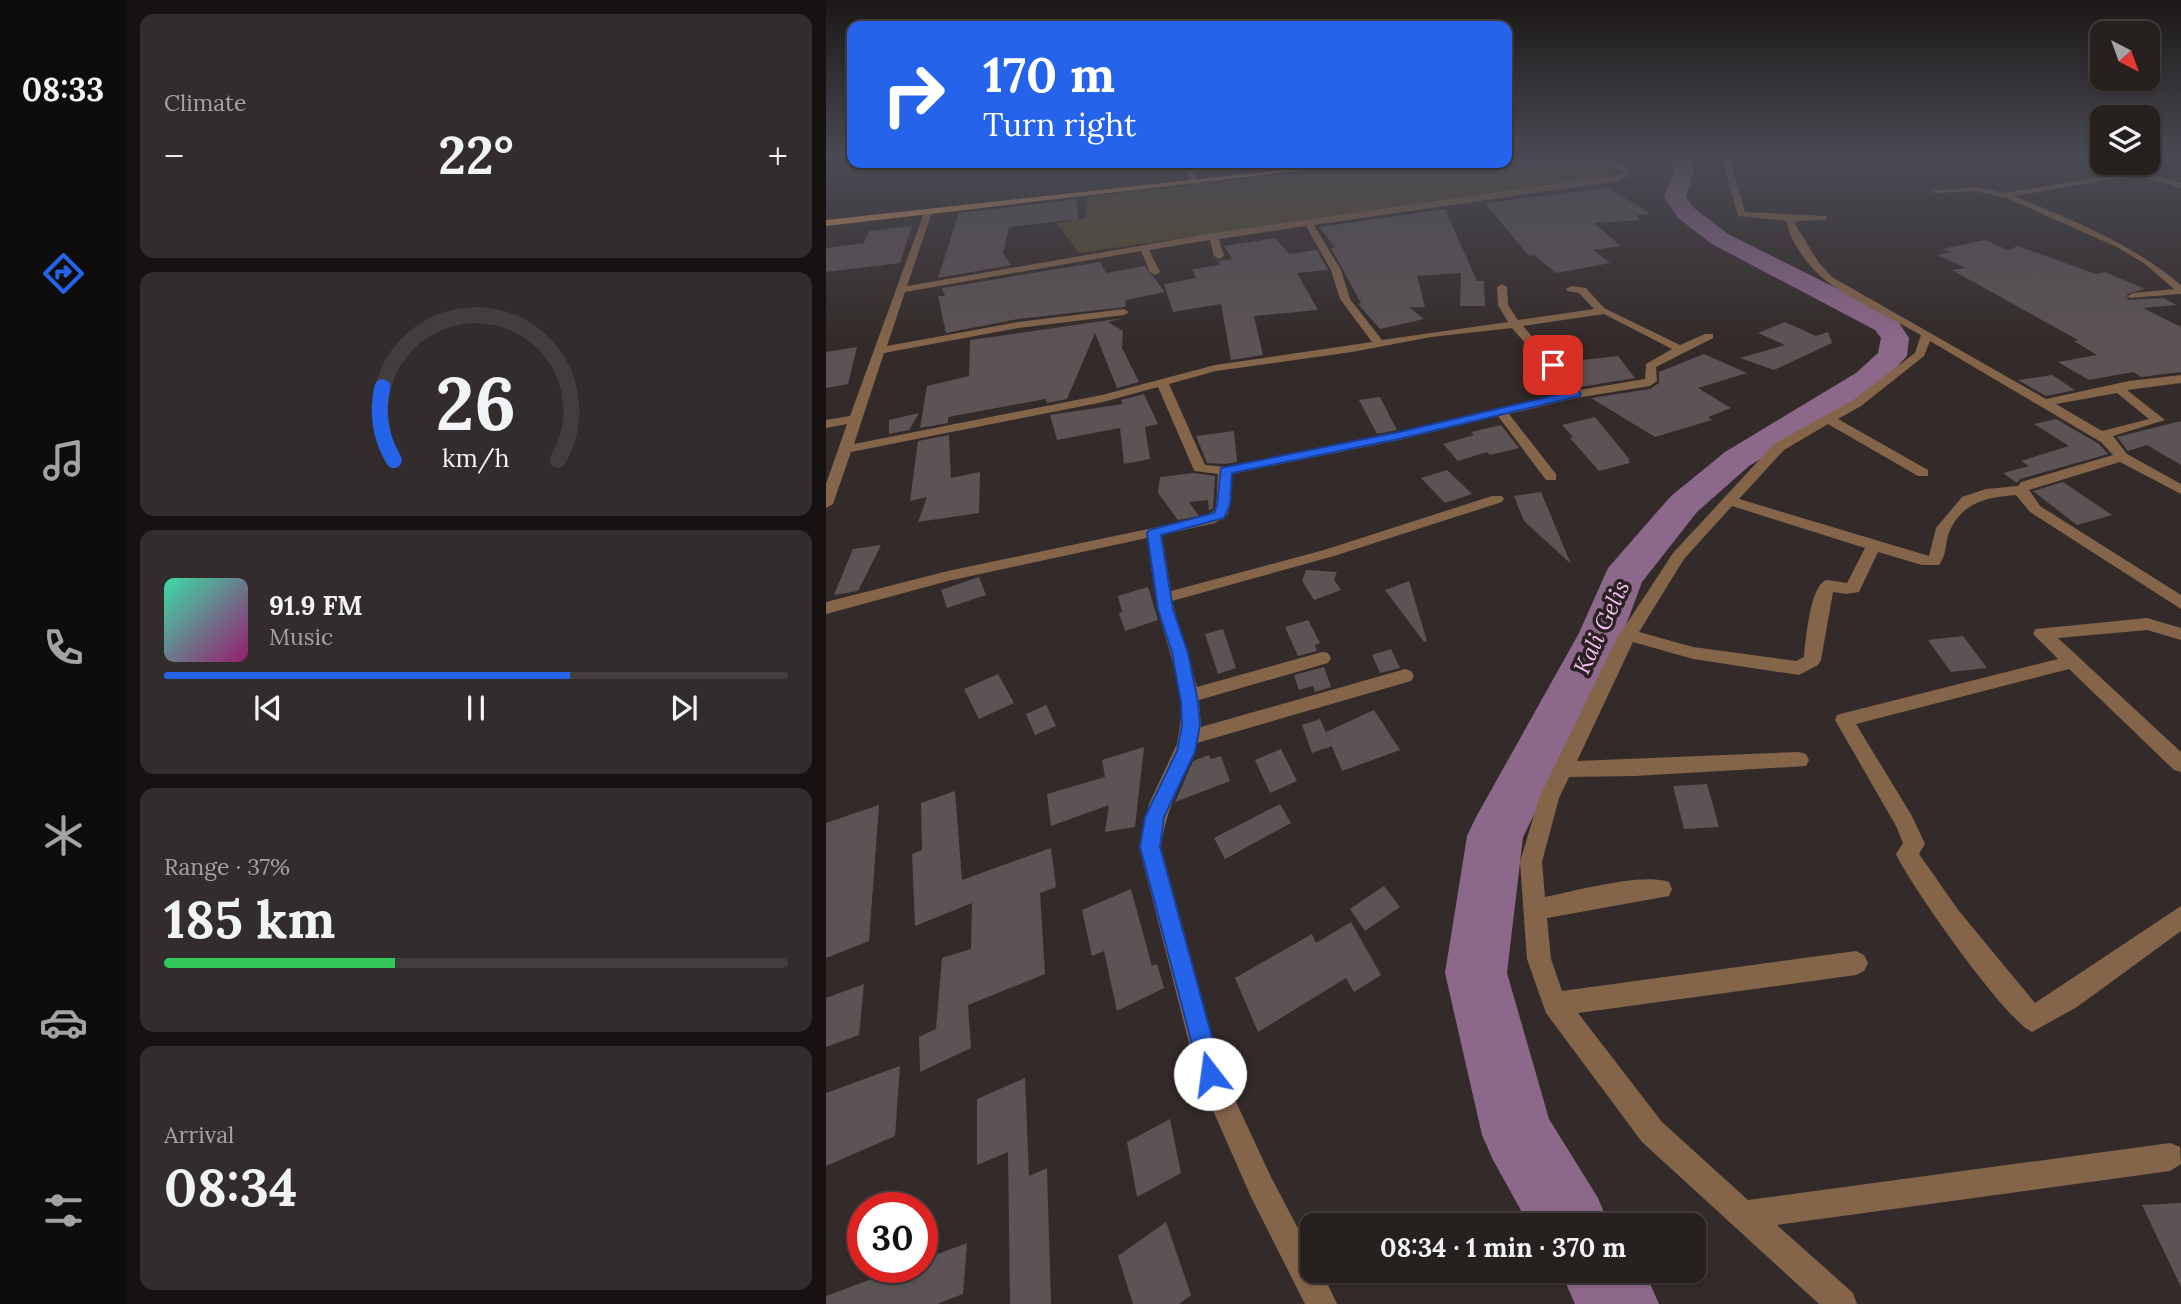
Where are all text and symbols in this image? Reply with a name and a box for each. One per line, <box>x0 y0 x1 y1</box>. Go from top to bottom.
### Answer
north arrow <box>2090 21 2160 91</box>
map controls <box>2090 21 2160 175</box>
text: 170 m <box>983 43 1115 105</box>
icon: right <box>868 49 959 140</box>
text: 08:33 <box>22 69 104 110</box>
text: Climate <box>164 88 246 117</box>
text: Turn right <box>983 104 1136 145</box>
button: layers <box>2090 105 2160 175</box>
text: 22° <box>438 122 514 188</box>
text: − <box>164 132 184 180</box>
text: + <box>768 132 788 180</box>
icon: directions <box>39 249 88 298</box>
pin <box>1523 335 1583 395</box>
icon: arrive <box>1534 346 1572 384</box>
text: 26 <box>436 357 516 450</box>
icon: music <box>39 436 88 485</box>
text: km/h <box>442 442 510 474</box>
water label: Kali Gelis <box>1567 576 1635 678</box>
text: 91.9 FM <box>269 589 363 622</box>
text: Music <box>269 622 333 651</box>
icon: phone <box>39 623 88 672</box>
icon: previous <box>249 689 287 727</box>
icon: pause <box>457 689 495 727</box>
icon: next <box>665 689 703 727</box>
icon: climate <box>39 811 88 860</box>
text: Range · 37% <box>164 852 290 881</box>
text: 185 km <box>164 886 335 952</box>
icon: car <box>39 998 88 1047</box>
position arrow <box>1173 1037 1247 1111</box>
text: Arrival <box>164 1120 234 1149</box>
text: 08:34 <box>164 1154 297 1220</box>
icon: filters <box>39 1186 88 1235</box>
speed limit sign: 30 <box>847 1192 938 1283</box>
text: 08:34 · 1 min · 370 m <box>1380 1231 1626 1264</box>

